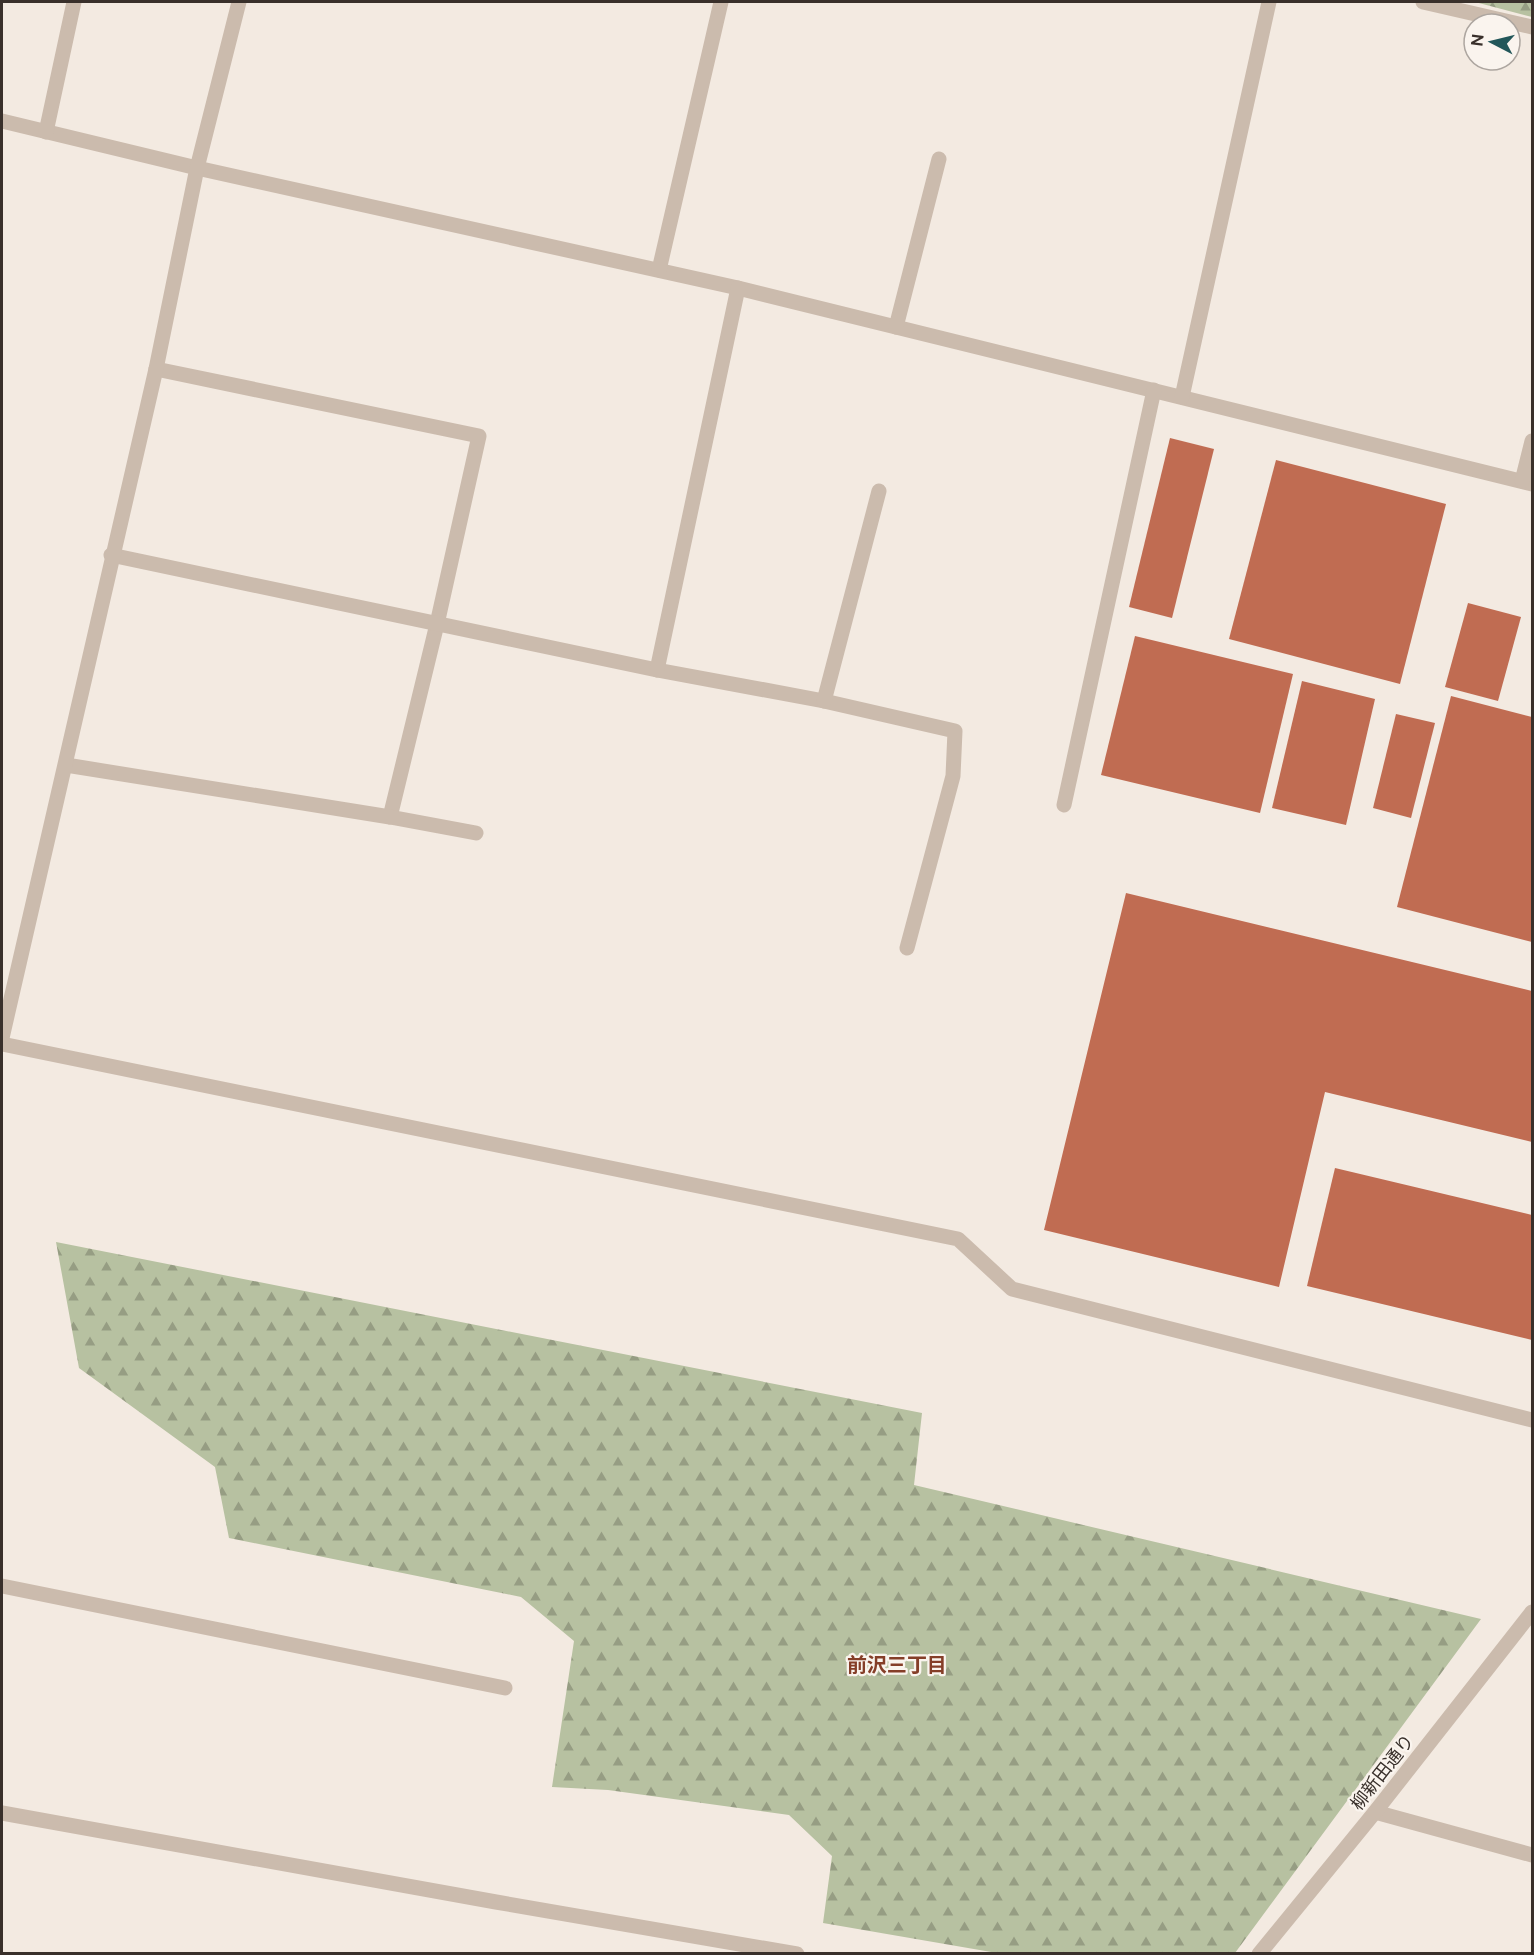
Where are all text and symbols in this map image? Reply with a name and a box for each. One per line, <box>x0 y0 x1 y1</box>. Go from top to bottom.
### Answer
north arrow <box>1462 12 1522 72</box>
text: N <box>1467 33 1488 48</box>
district label: 前沢三丁目 <box>847 1653 947 1677</box>
street label: 柳新田通り <box>1346 1730 1418 1814</box>

